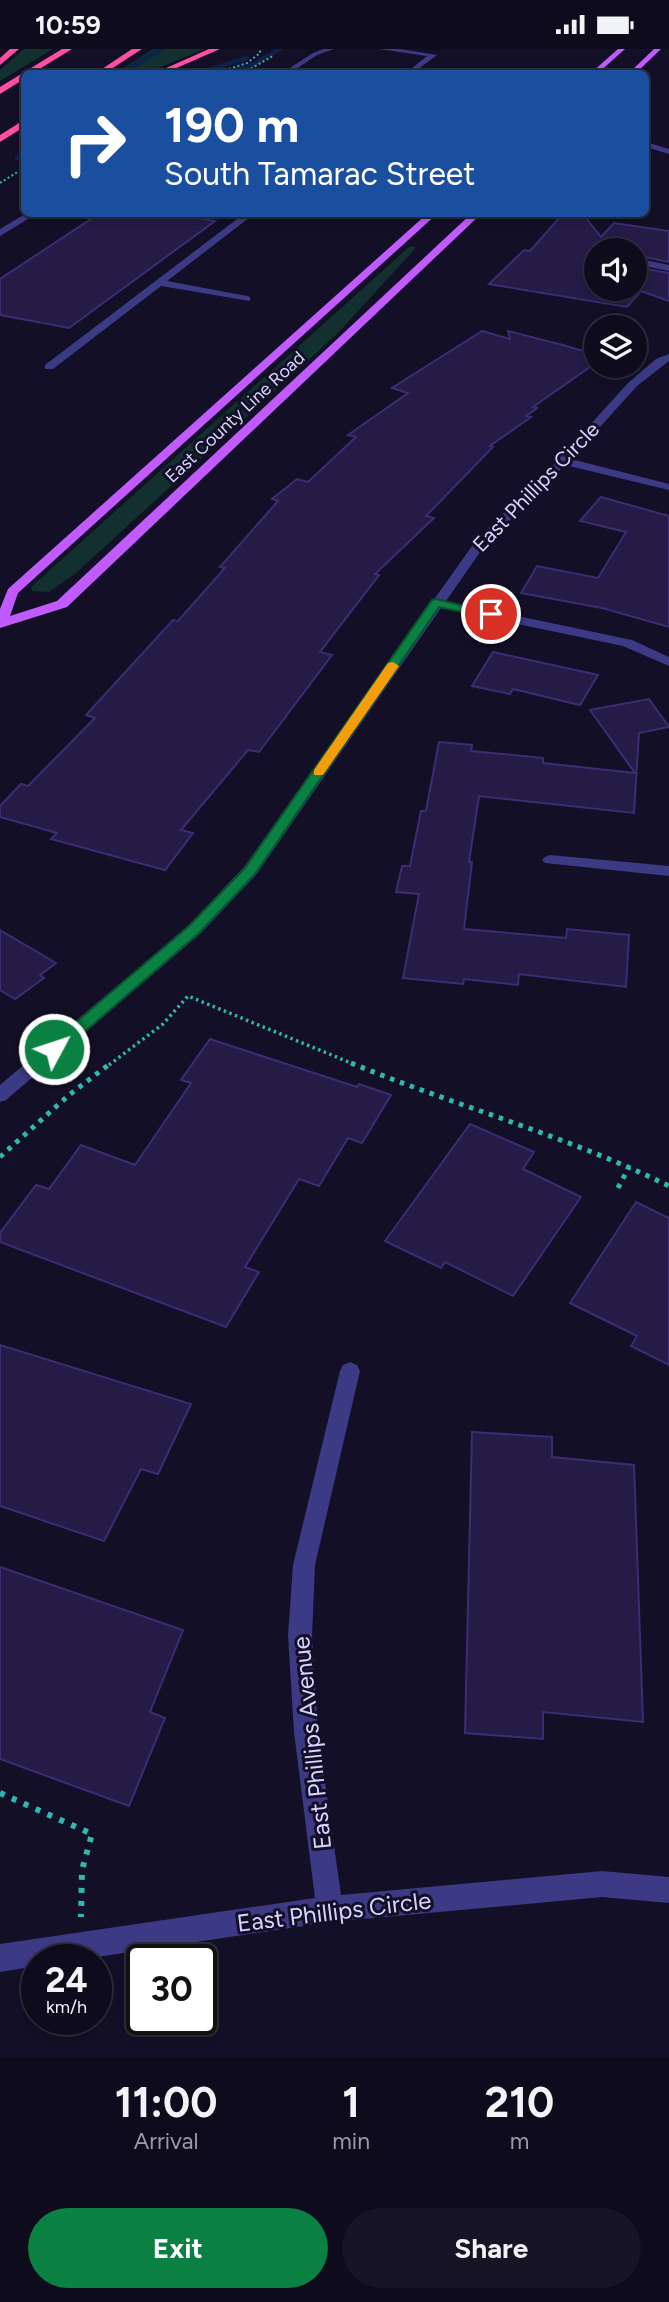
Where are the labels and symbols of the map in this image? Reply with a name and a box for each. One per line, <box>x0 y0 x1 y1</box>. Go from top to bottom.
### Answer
street label: East County Line Road <box>161 347 309 487</box>
street label: East Phillips Circle <box>467 417 604 557</box>
pin <box>461 584 521 644</box>
position arrow <box>17 1012 91 1086</box>
street label: East Phillips Avenue <box>286 1635 337 1851</box>
street label: East Phillips Circle <box>235 1885 433 1938</box>
speed limit sign: 30 <box>126 1944 217 2035</box>

